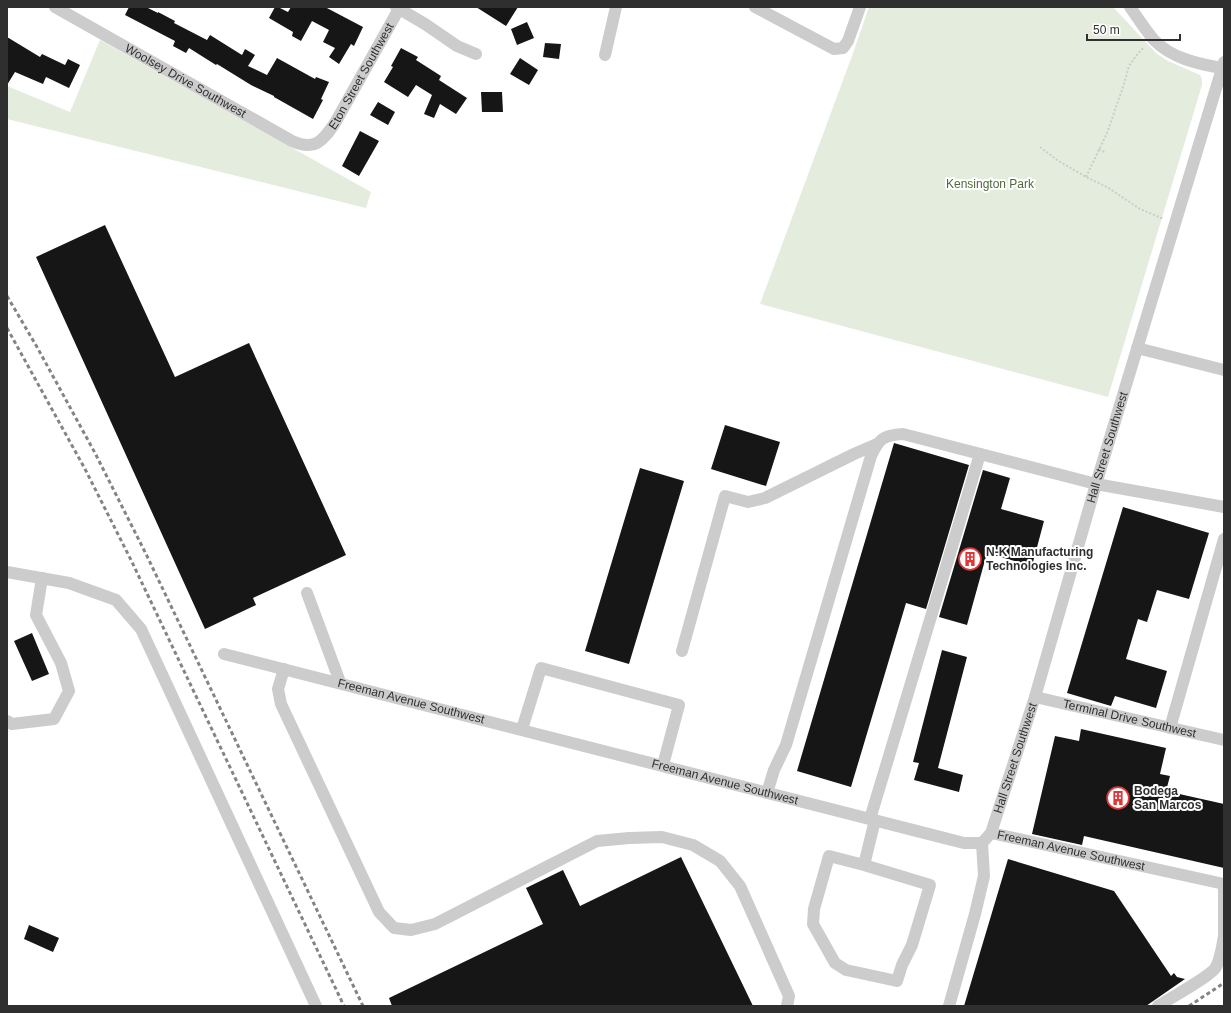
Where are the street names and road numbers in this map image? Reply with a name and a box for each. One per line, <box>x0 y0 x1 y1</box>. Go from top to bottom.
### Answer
street label: Eton Street Southwest <box>326 20 397 132</box>
street label: Woolsey Drive Southwest <box>123 41 249 121</box>
street label: Hall Street Southwest <box>1084 389 1131 505</box>
street label: Freeman Avenue Southwest <box>336 676 487 727</box>
street label: Terminal Drive Southwest <box>1062 697 1198 741</box>
street label: Hall Street Southwest <box>991 700 1040 815</box>
street label: Freeman Avenue Southwest <box>650 756 800 808</box>
street label: Freeman Avenue Southwest <box>996 828 1147 874</box>

